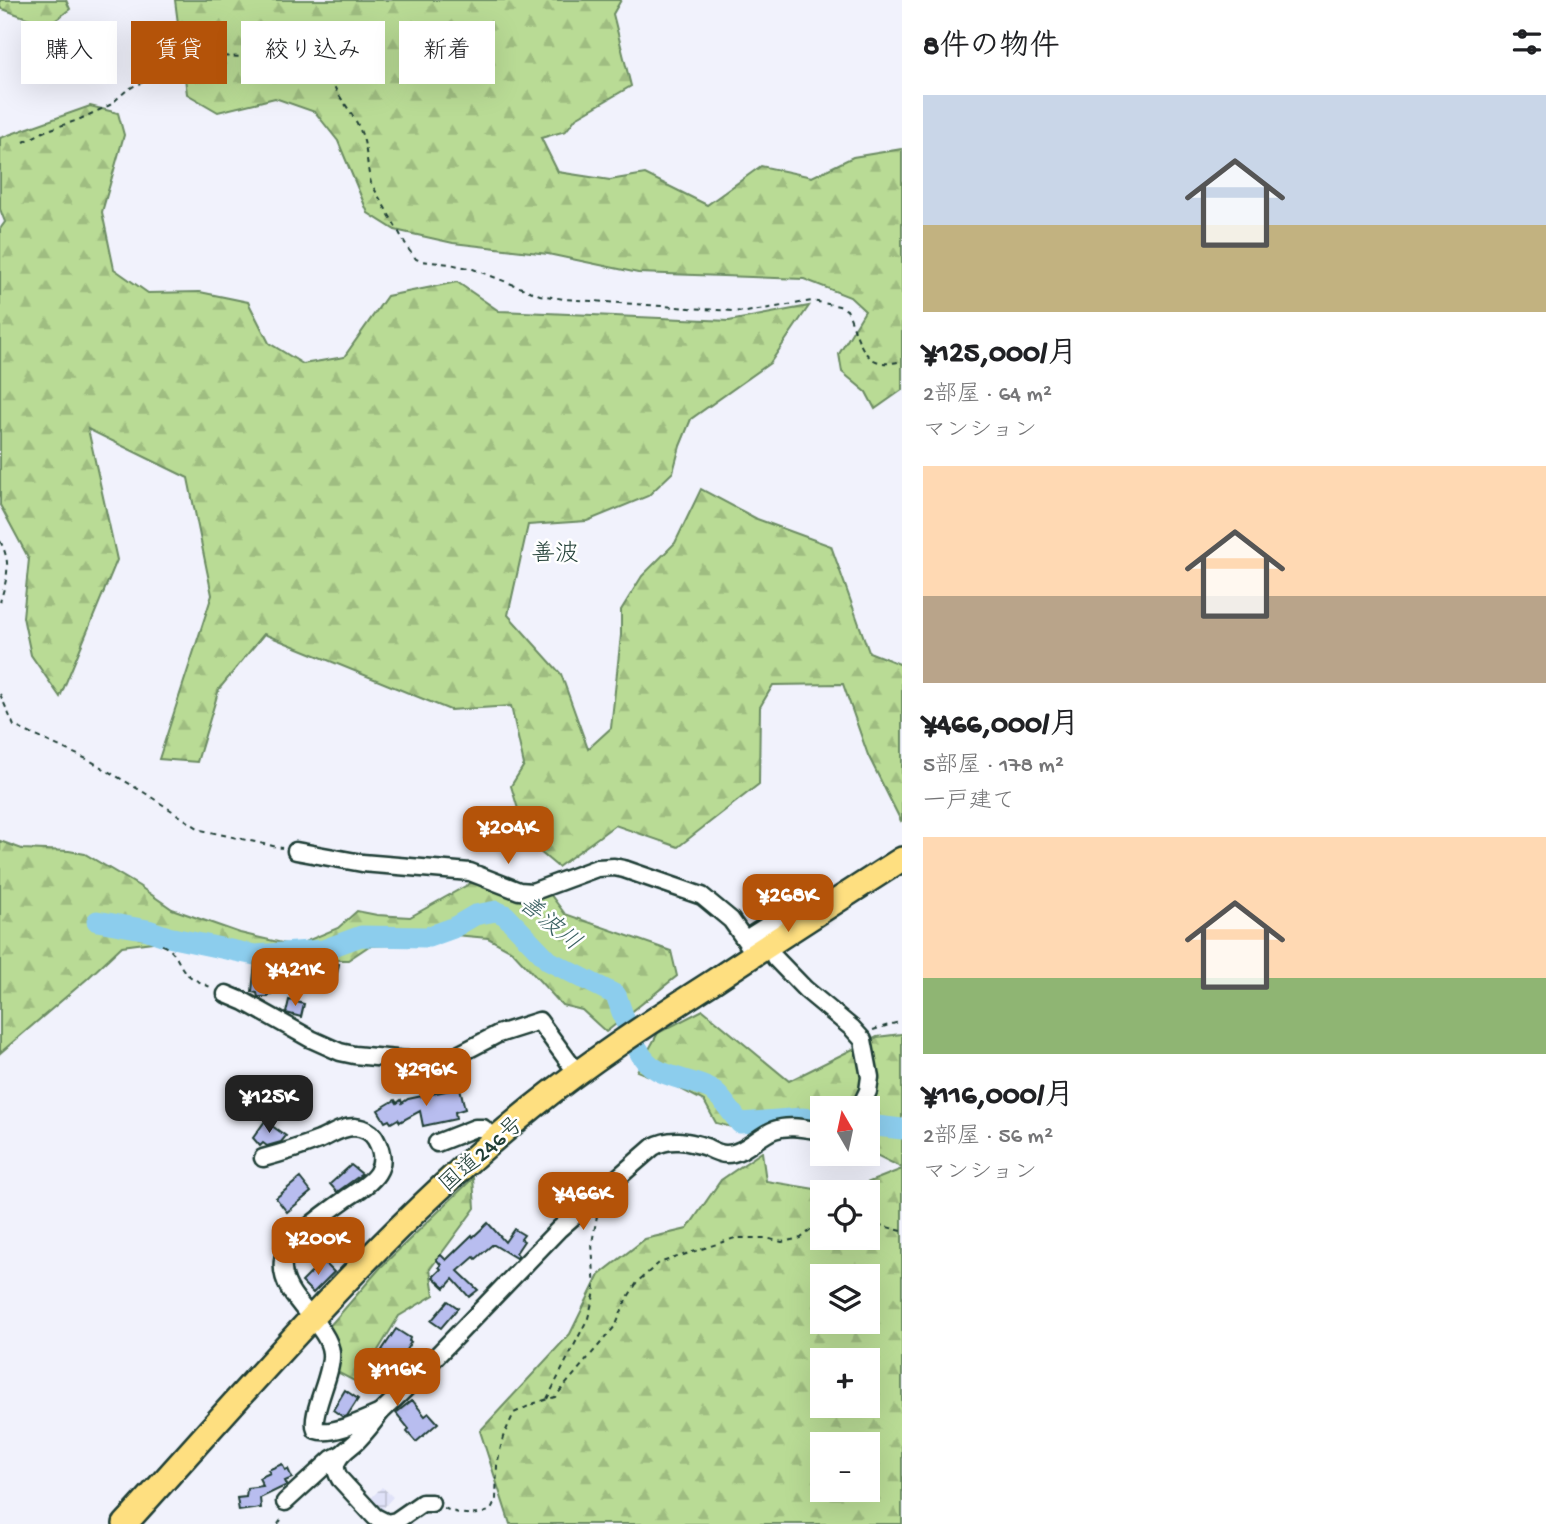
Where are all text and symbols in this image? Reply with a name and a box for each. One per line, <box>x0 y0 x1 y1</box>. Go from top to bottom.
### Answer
chip: 購入 <box>21 21 117 84</box>
chip: 賃貸 <box>131 21 227 84</box>
chip: 絞り込み <box>241 21 385 84</box>
chip: 新着 <box>399 21 495 84</box>
icon: filters <box>1508 23 1546 61</box>
text: 8件の物件 <box>923 31 1059 66</box>
icon: home <box>1172 140 1298 266</box>
text: ¥125,000/月 <box>923 338 1077 373</box>
text: 2部屋 · 64 m² <box>923 382 1052 409</box>
text: マンション <box>923 418 1037 445</box>
icon: home <box>1172 511 1298 637</box>
district label: 善波 <box>531 540 579 570</box>
text: ¥466,000/月 <box>923 709 1079 744</box>
text: 5部屋 · 178 m² <box>923 753 1064 780</box>
text: 一戸建て <box>923 789 1015 816</box>
pin: ¥204K <box>459 806 557 866</box>
text: ¥204K <box>479 815 537 842</box>
pin: ¥268K <box>739 874 837 934</box>
icon: home <box>1172 882 1298 1008</box>
text: ¥268K <box>759 883 817 910</box>
water label: 善波川 <box>512 890 587 959</box>
pin: ¥421K <box>246 948 344 1008</box>
text: ¥421K <box>268 957 322 984</box>
pin: ¥296K <box>377 1048 475 1108</box>
text: ¥296K <box>397 1057 455 1084</box>
pin: ¥125K <box>220 1076 318 1135</box>
text: ¥116,000/月 <box>923 1080 1074 1115</box>
text: ¥125K <box>241 1084 297 1111</box>
north arrow <box>810 1096 880 1166</box>
map controls <box>810 1096 880 1502</box>
street label: 国道246号 <box>434 1111 530 1200</box>
text: 2部屋 · 56 m² <box>923 1124 1053 1151</box>
text: マンション <box>923 1160 1037 1187</box>
pin: ¥466K <box>534 1172 632 1232</box>
button: locate <box>810 1180 880 1250</box>
text: ¥466K <box>554 1181 612 1208</box>
pin: ¥200K <box>269 1218 367 1277</box>
text: ¥200K <box>288 1226 348 1253</box>
button: layers <box>810 1264 880 1334</box>
pin: ¥116K <box>348 1348 446 1408</box>
button: + <box>810 1348 880 1418</box>
text: ¥116K <box>370 1357 424 1384</box>
button: − <box>810 1432 880 1502</box>

